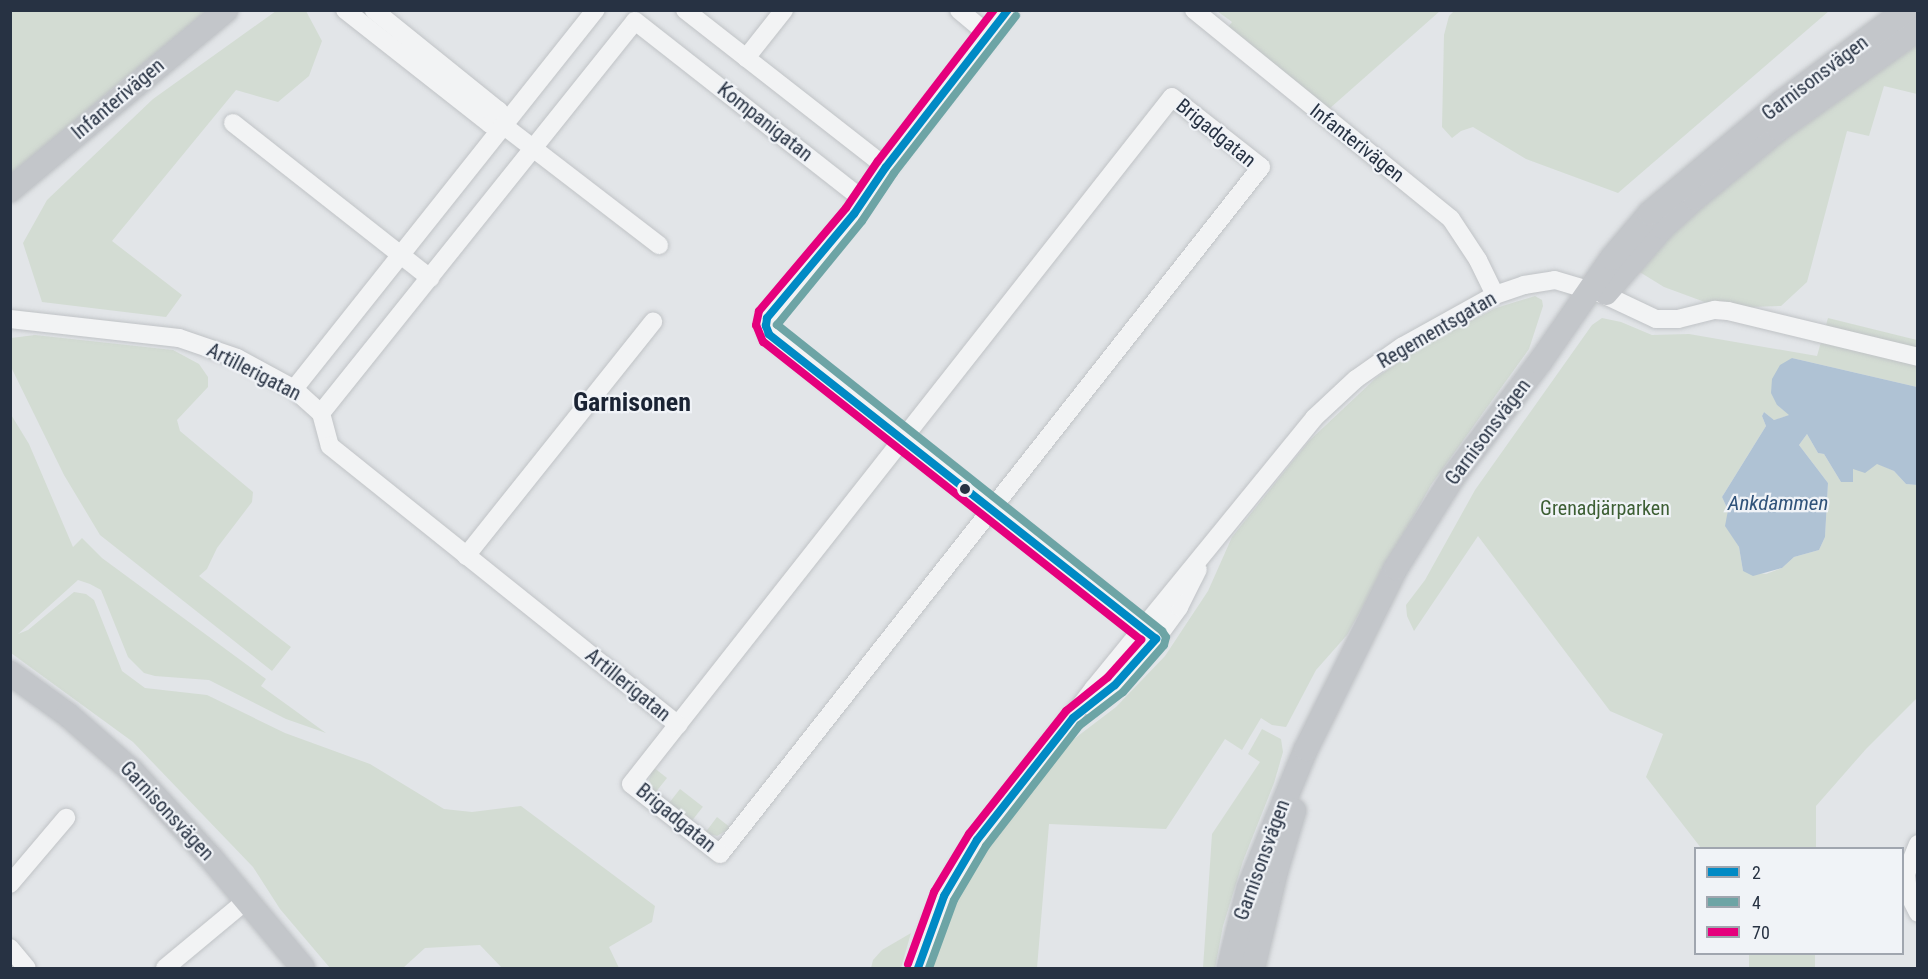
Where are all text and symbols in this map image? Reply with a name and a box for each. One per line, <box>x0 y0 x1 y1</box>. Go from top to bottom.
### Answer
street label: Garnisonsvägen <box>1757 30 1873 126</box>
street label: Infanterivägen <box>67 53 169 145</box>
street label: Kompanigatan <box>713 77 817 167</box>
street label: Brigadgatan <box>1171 94 1261 172</box>
street label: Infanterivägen <box>1305 99 1409 187</box>
street label: Regementsgatan <box>1373 286 1501 374</box>
street label: Artillerigatan <box>203 338 305 406</box>
street label: Garnisonsvägen <box>1440 374 1536 490</box>
district label: Garnisonen <box>573 387 691 419</box>
unlabelled marker <box>959 483 971 495</box>
water label: Ankdammen <box>1728 490 1828 516</box>
park label: Grenadjärparken <box>1540 496 1670 520</box>
street label: Artillerigatan <box>581 643 675 727</box>
street label: Garnisonsvägen <box>115 757 219 865</box>
street label: Brigadgatan <box>631 779 721 857</box>
street label: Garnisonsvägen <box>1229 796 1295 924</box>
legend <box>1694 847 1904 955</box>
text: 2 <box>1752 862 1761 883</box>
text: 4 <box>1752 892 1761 913</box>
text: 70 <box>1752 922 1770 943</box>

